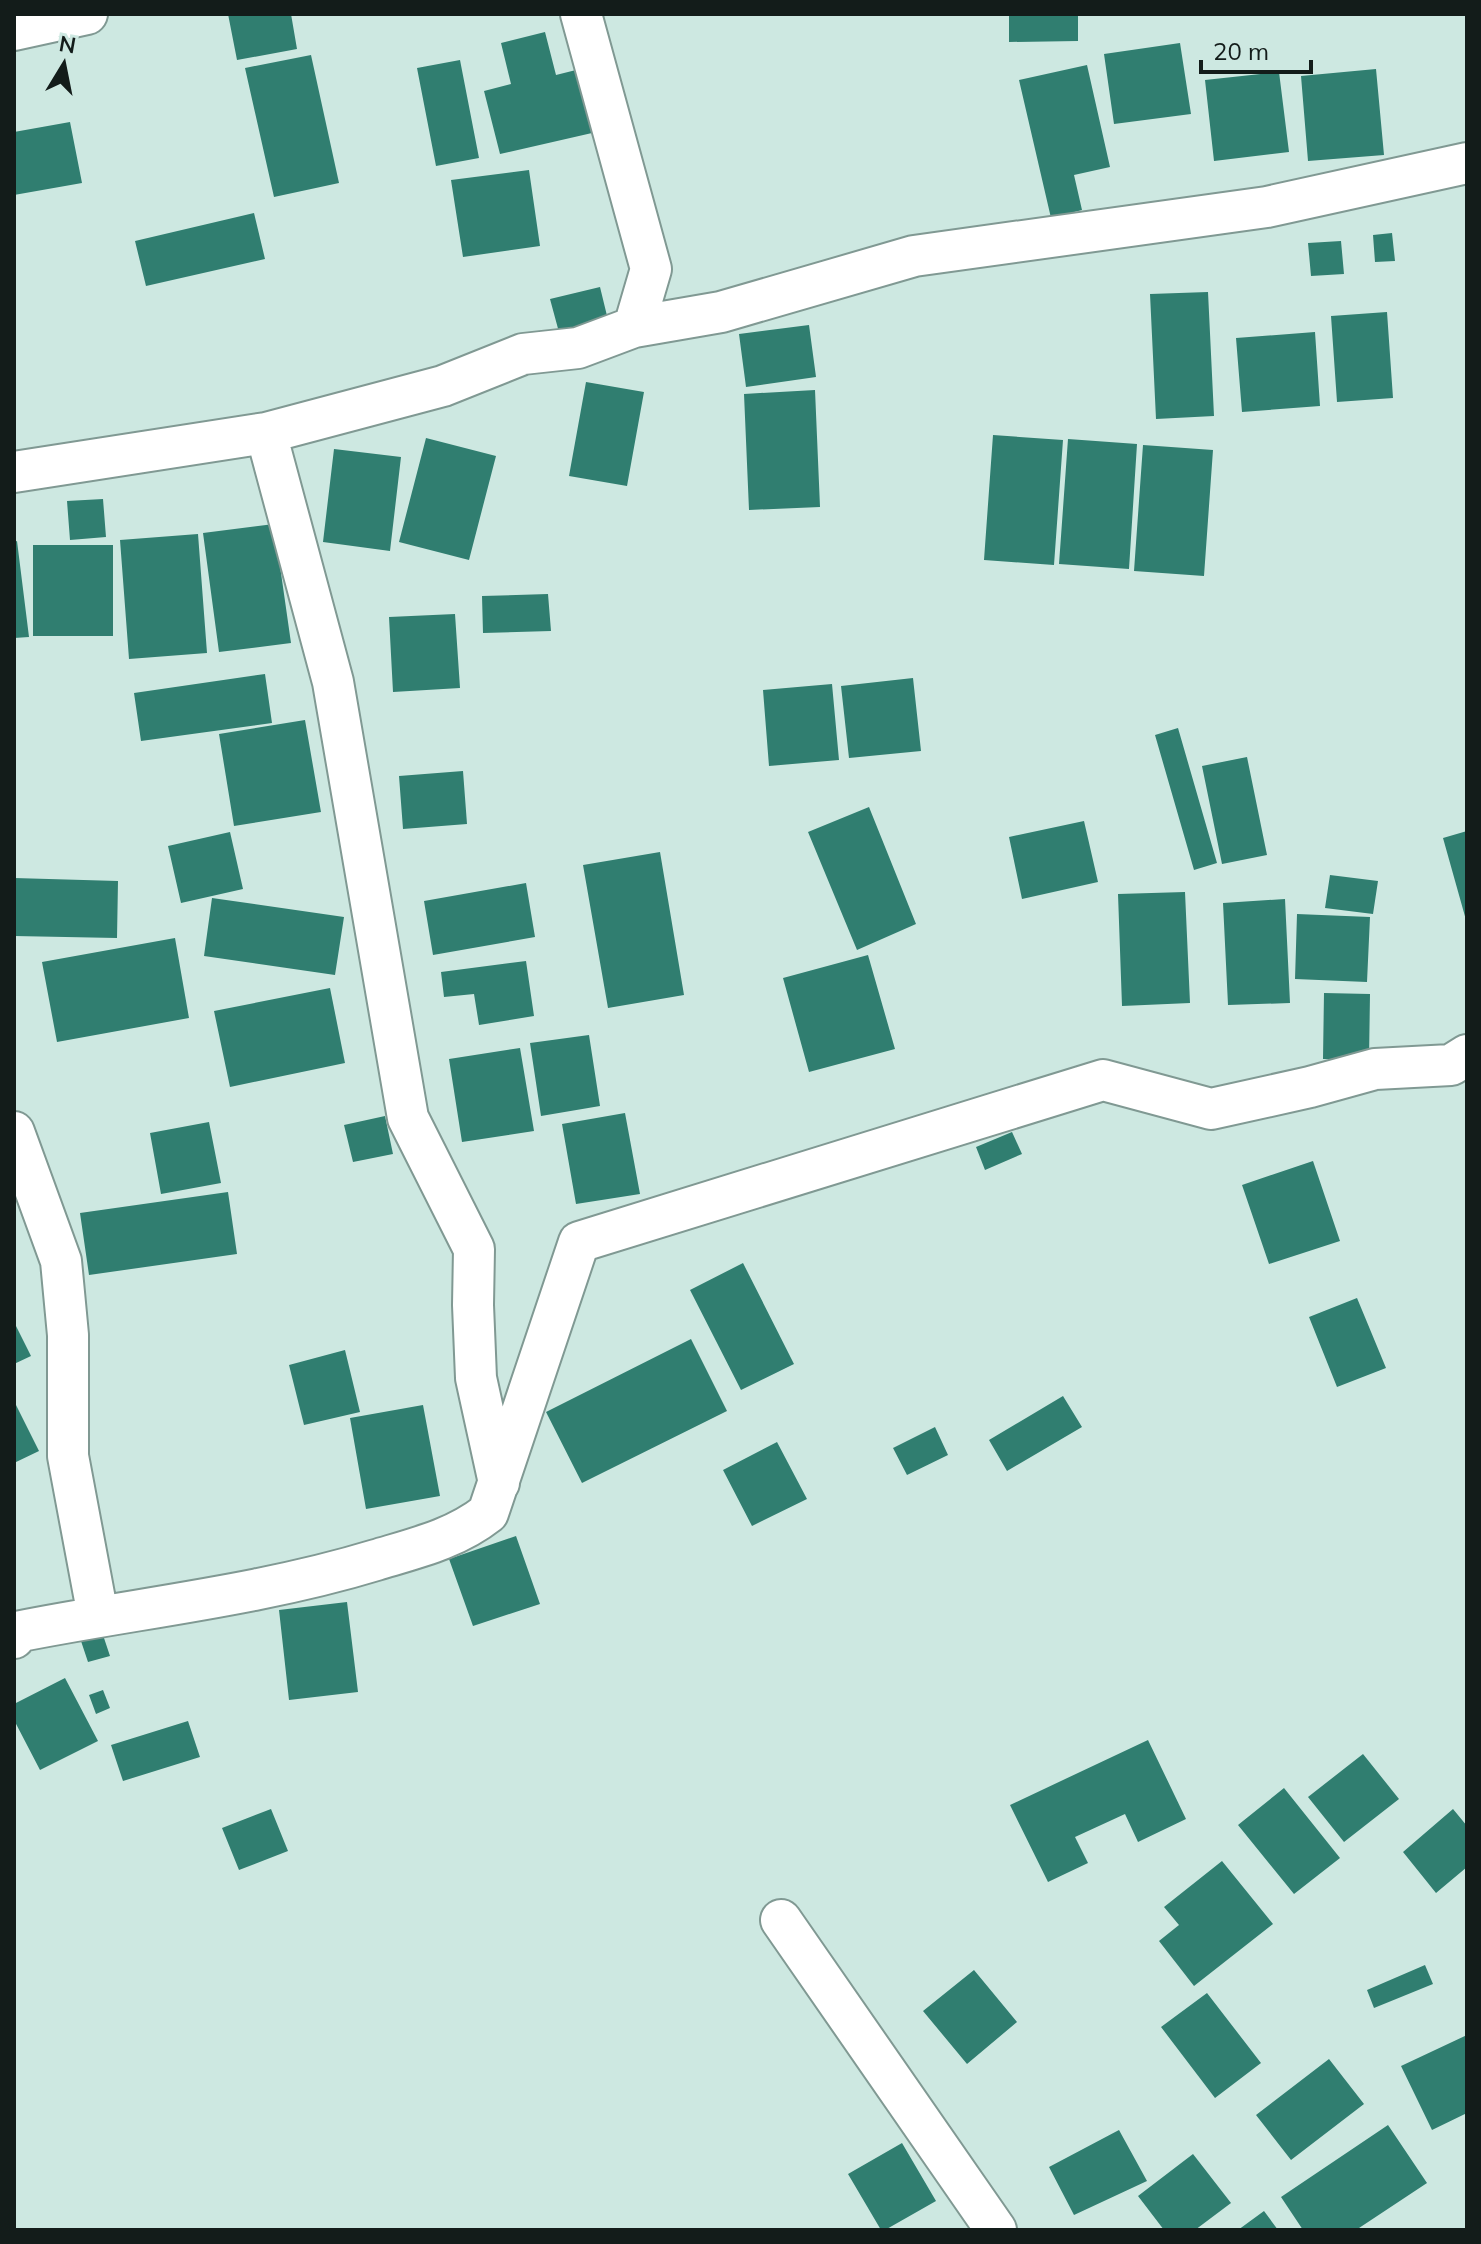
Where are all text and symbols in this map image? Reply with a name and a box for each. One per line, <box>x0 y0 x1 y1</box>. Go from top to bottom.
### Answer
north arrow <box>24 24 104 104</box>
scale bar <box>1201 24 1311 74</box>
text: N <box>57 29 78 60</box>
text: 20 m <box>1213 36 1269 66</box>

